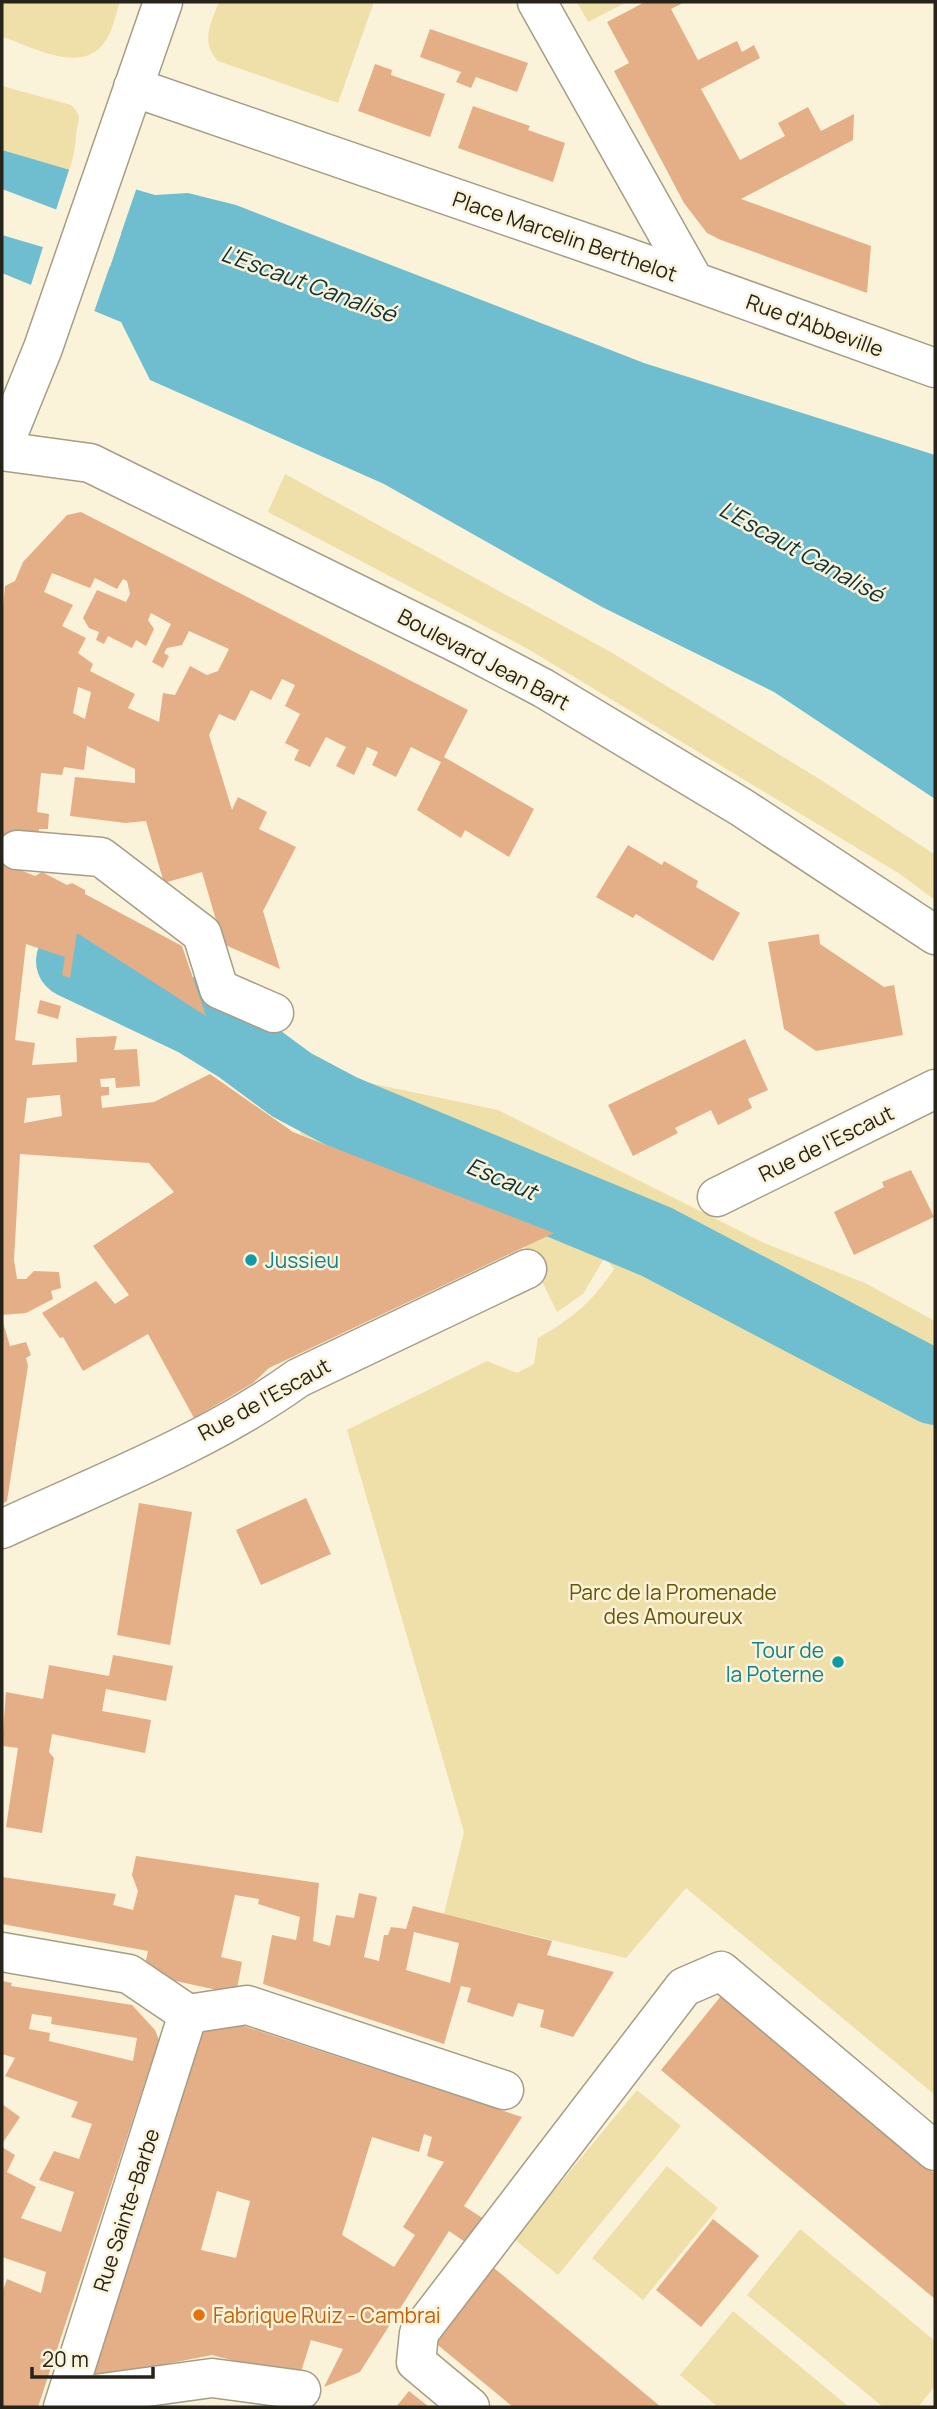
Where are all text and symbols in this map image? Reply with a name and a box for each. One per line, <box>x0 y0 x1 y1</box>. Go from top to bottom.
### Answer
street label: Place Marcelin Berthelot <box>449 184 681 288</box>
water label: L'Escaut Canalisé <box>217 237 402 330</box>
street label: Rue d'Abbeville <box>742 287 888 363</box>
water label: L'Escaut Canalisé <box>714 492 892 610</box>
street label: Boulevard Jean Bart <box>393 602 575 716</box>
street label: Rue de l'Escaut <box>754 1098 898 1188</box>
water label: Escaut <box>462 1149 545 1208</box>
place label: Jussieu <box>265 1246 339 1274</box>
marker: Jussieu <box>243 1252 259 1268</box>
street label: Rue de l'Escaut <box>193 1351 335 1447</box>
park label: Parc de la Promenade des Amoureux <box>569 1578 777 1630</box>
place label: Tour de la Poterne <box>726 1636 824 1688</box>
marker: Tour de la Poterne <box>830 1654 846 1670</box>
street label: Rue Sainte-Barbe <box>86 2125 166 2295</box>
place label: Fabrique Ruiz - Cambrai <box>213 2301 441 2329</box>
marker: Fabrique Ruiz - Cambrai <box>191 2307 207 2323</box>
scale bar <box>32 2336 152 2380</box>
text: 20 m <box>42 2345 89 2373</box>

